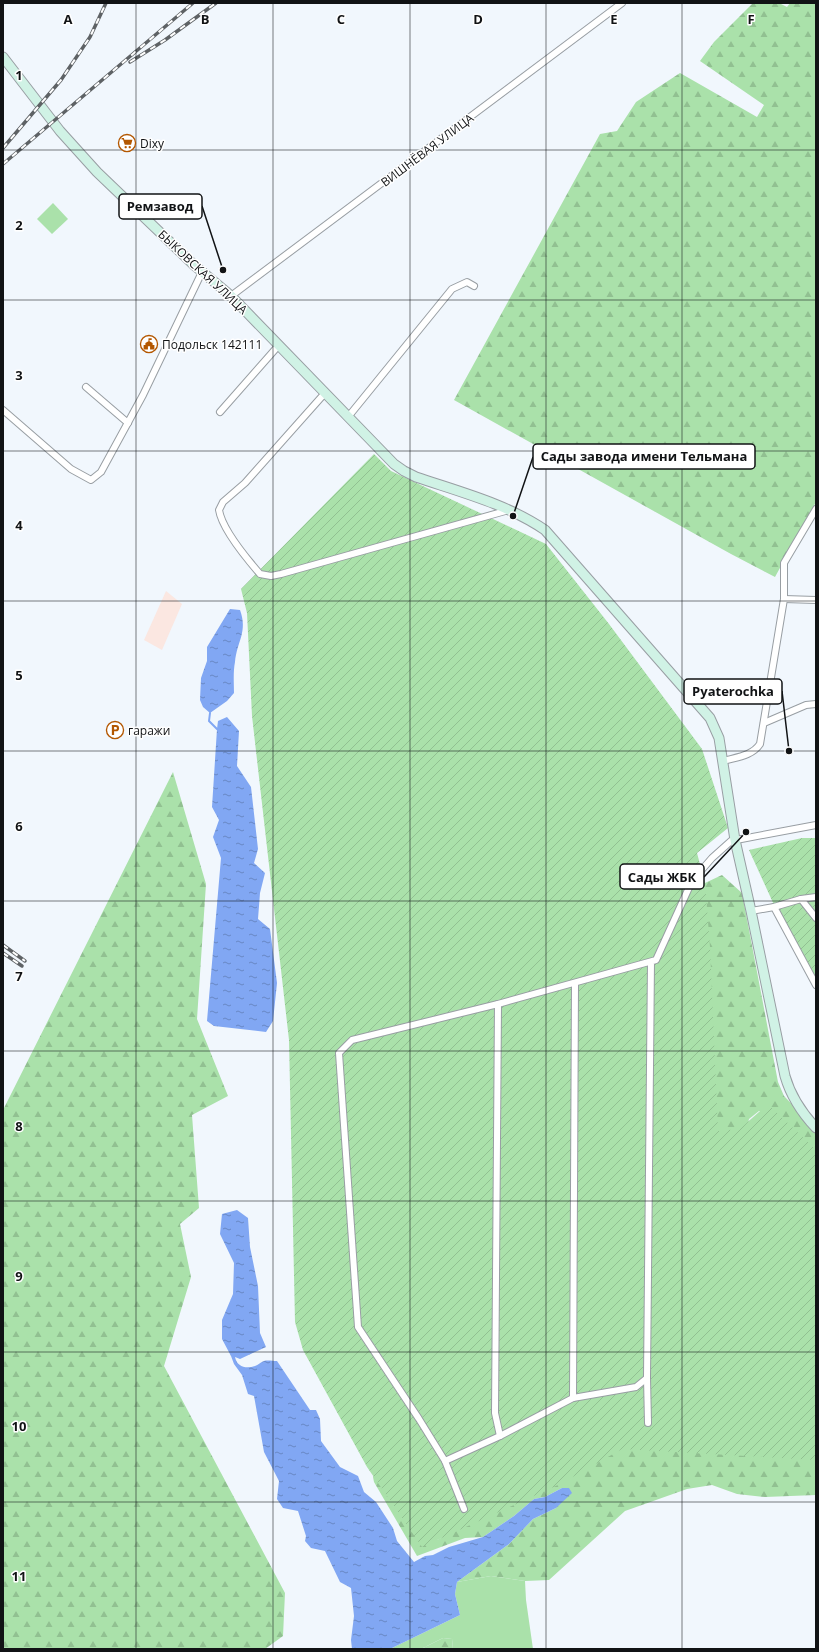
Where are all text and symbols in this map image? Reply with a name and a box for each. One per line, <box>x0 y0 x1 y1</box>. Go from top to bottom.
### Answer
text: A <box>64 10 73 28</box>
text: B <box>201 10 210 28</box>
text: C <box>337 10 345 28</box>
text: D <box>473 10 483 28</box>
text: E <box>610 10 618 28</box>
text: F <box>747 10 755 28</box>
text: 1 <box>15 66 23 84</box>
street label: ВИШНЁВАЯ УЛИЦА <box>377 109 477 191</box>
supermarket icon: Dixy <box>117 133 137 153</box>
place label: Dixy <box>140 135 165 152</box>
callout: Ремзавод <box>119 194 202 219</box>
text: Ремзавод <box>127 197 194 215</box>
text: 2 <box>15 216 23 234</box>
street label: БЫКОВСКАЯ УЛИЦА <box>155 226 252 318</box>
public building icon: Подольск 142111 <box>139 334 159 354</box>
place label: Подольск 142111 <box>162 336 262 353</box>
text: 3 <box>15 366 23 384</box>
callout: Сады завода имени Тельмана <box>533 444 755 469</box>
text: Сады завода имени Тельмана <box>541 447 747 465</box>
text: 4 <box>15 516 23 534</box>
text: 5 <box>15 666 23 684</box>
callout: Pyaterochka <box>684 679 782 704</box>
text: Pyaterochka <box>692 682 774 700</box>
parking icon: гаражи <box>105 720 125 740</box>
place label: гаражи <box>128 722 170 739</box>
text: 6 <box>15 817 23 835</box>
callout: Сады ЖБК <box>620 864 704 889</box>
text: Сады ЖБК <box>628 868 697 886</box>
text: 7 <box>15 967 23 985</box>
text: 8 <box>15 1117 23 1135</box>
text: 9 <box>15 1267 23 1285</box>
text: 10 <box>12 1417 26 1435</box>
text: 11 <box>12 1567 26 1585</box>

